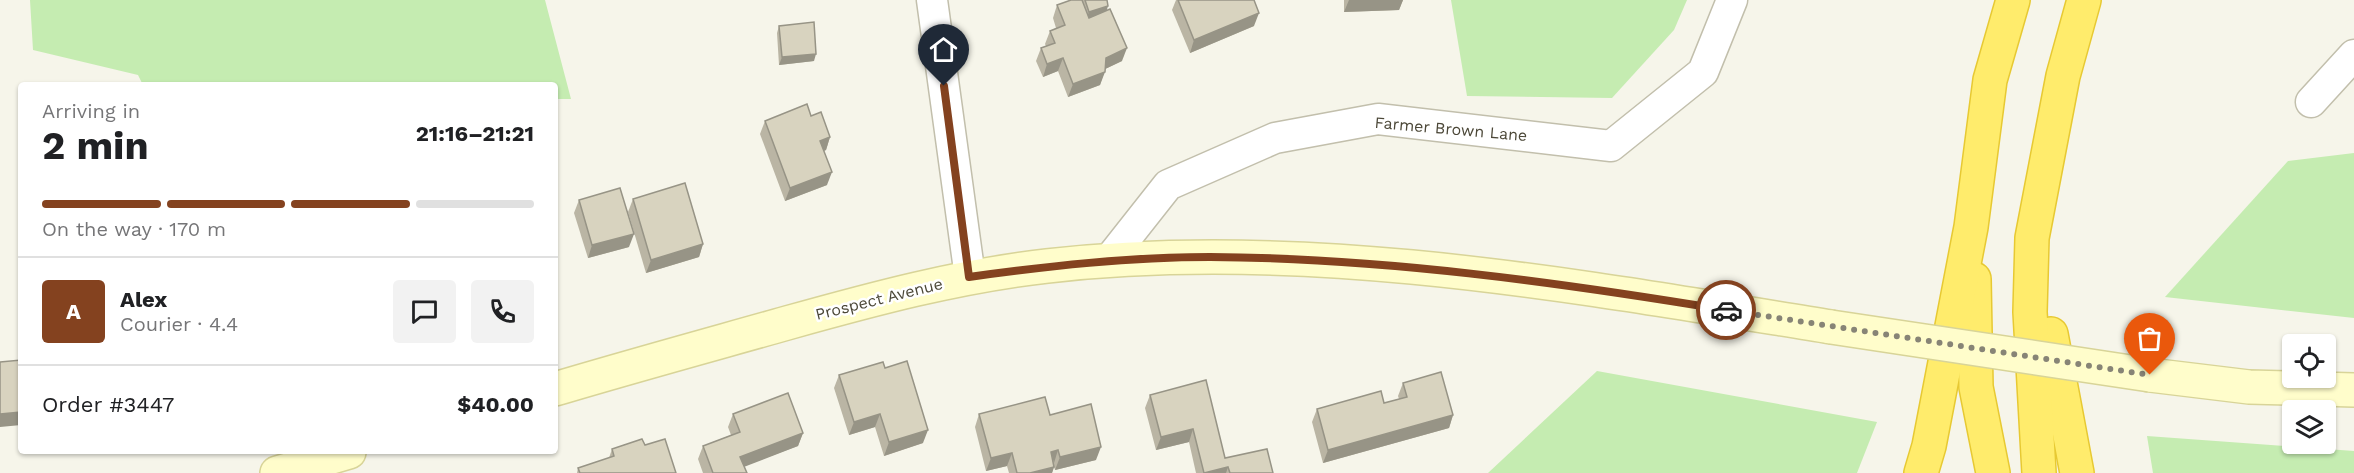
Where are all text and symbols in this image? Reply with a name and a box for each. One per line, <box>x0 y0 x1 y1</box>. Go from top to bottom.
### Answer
pin <box>918 24 969 86</box>
icon: home <box>927 33 960 66</box>
text: Arriving in <box>42 99 140 123</box>
street label: Farmer Brown Lane <box>1374 113 1528 145</box>
text: 21:16–21:21 <box>416 121 534 146</box>
text: 2 min <box>42 123 149 168</box>
text: On the way · 170 m <box>42 217 226 241</box>
street label: Prospect Avenue <box>813 274 945 324</box>
button: chat <box>393 280 456 343</box>
button: phone <box>471 280 534 343</box>
courier <box>1696 280 1756 340</box>
text: Alex <box>120 287 167 312</box>
icon: car <box>1710 294 1743 327</box>
text: A <box>66 299 81 324</box>
text: Courier · 4.4 <box>120 312 238 336</box>
pin <box>2124 313 2175 375</box>
icon: bag <box>2133 322 2166 355</box>
map controls <box>2282 334 2336 454</box>
button: locate <box>2282 334 2336 388</box>
text: Order #3447 <box>42 392 174 417</box>
text: $40.00 <box>457 392 534 417</box>
button: layers <box>2282 400 2336 454</box>

